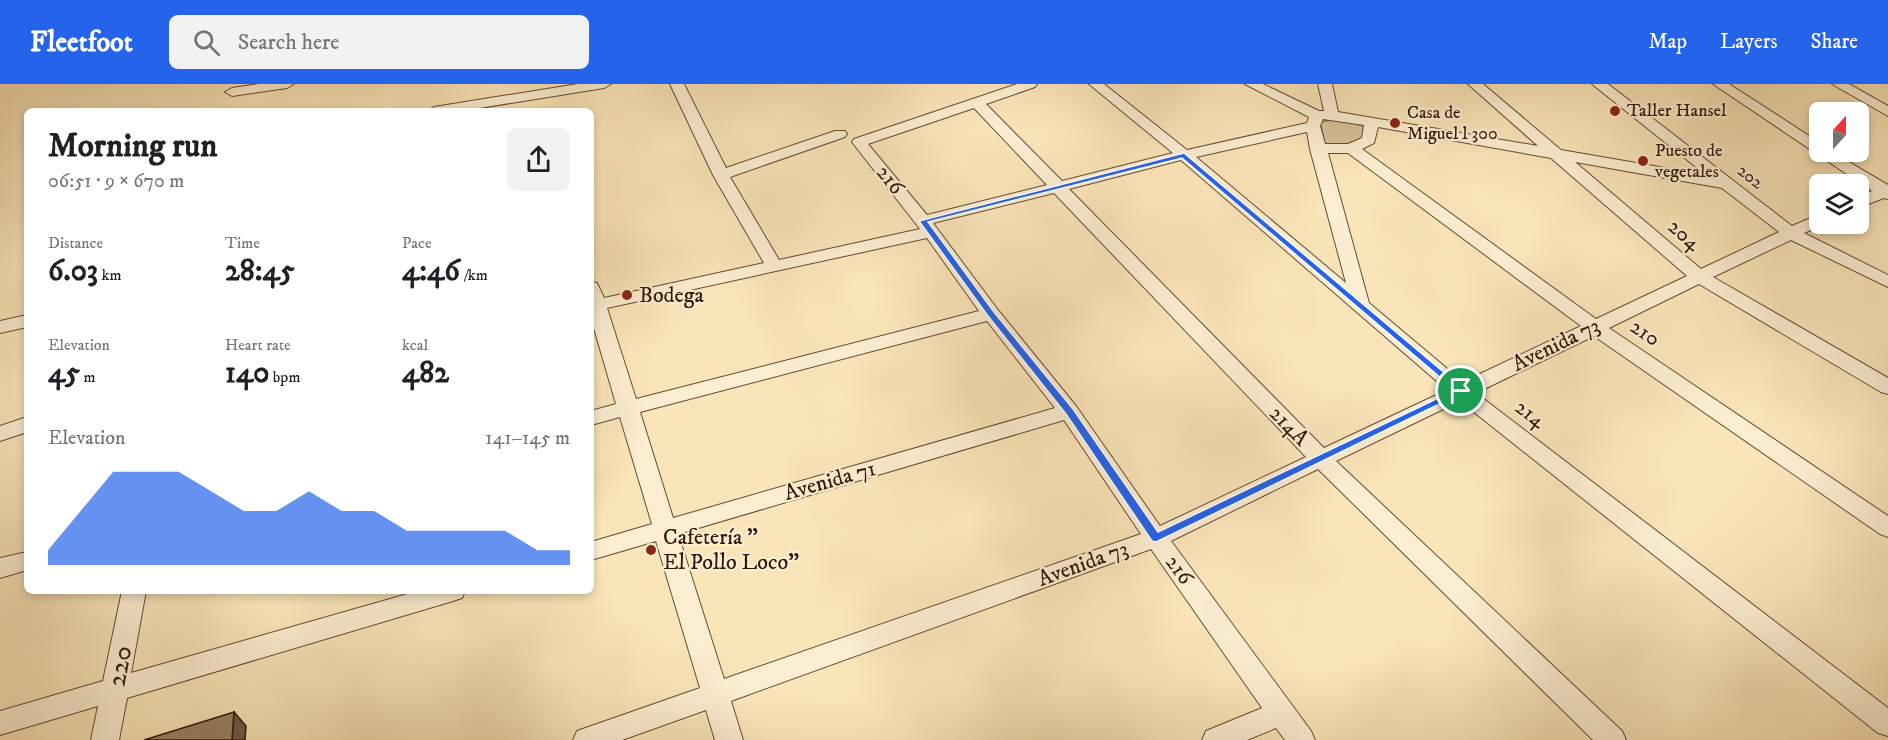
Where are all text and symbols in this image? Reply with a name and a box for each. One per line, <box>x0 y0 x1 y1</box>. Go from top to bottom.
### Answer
search box <box>169 15 589 69</box>
text: Fleetfoot <box>30 25 133 60</box>
icon: search <box>190 26 223 59</box>
text: Search here <box>238 29 339 56</box>
text: Map <box>1648 29 1687 55</box>
text: Layers <box>1720 29 1778 55</box>
text: Share <box>1811 29 1858 55</box>
place label: Taller Hansel <box>1627 100 1727 122</box>
place label: Casa de Miguel l 300 <box>1407 102 1498 145</box>
north arrow <box>1809 102 1869 162</box>
map controls <box>1809 102 1869 234</box>
marker: Taller Hansel <box>1608 104 1622 118</box>
marker: Casa de Miguel l 300 <box>1388 116 1402 130</box>
text: Morning run <box>48 126 217 167</box>
button: share <box>507 128 570 191</box>
place label: Puesto de vegetales <box>1654 140 1722 183</box>
marker: Puesto de vegetales <box>1636 154 1650 168</box>
street label: 216 <box>870 160 911 201</box>
street label: 202 <box>1732 160 1768 194</box>
text: 06:51 · 9 × 670 m <box>48 169 184 194</box>
button: layers <box>1809 174 1869 234</box>
street label: 204 <box>1662 213 1707 258</box>
text: Distance <box>48 233 103 253</box>
text: Time <box>225 233 260 253</box>
text: Pace <box>402 233 432 253</box>
text: 6.03 <box>48 253 98 290</box>
text: 28:45 <box>225 253 295 290</box>
text: 4:46 <box>402 253 460 290</box>
text: km <box>98 265 121 285</box>
text: /km <box>460 265 488 285</box>
place label: Bodega <box>639 282 704 309</box>
marker: Bodega <box>620 288 634 302</box>
street label: Avenida 73 <box>1508 312 1604 378</box>
street label: 210 <box>1625 313 1665 353</box>
text: Elevation <box>48 335 110 355</box>
text: Heart rate <box>225 335 291 355</box>
text: kcal <box>402 335 428 355</box>
text: 45 <box>48 355 80 392</box>
text: 140 <box>225 355 269 392</box>
text: 482 <box>402 355 449 392</box>
pin <box>1435 365 1486 416</box>
text: m <box>80 367 95 387</box>
text: bpm <box>269 367 300 387</box>
icon: arrive <box>1444 374 1477 407</box>
street label: 214 <box>1509 394 1552 435</box>
street label: 214A <box>1263 400 1315 452</box>
text: Elevation <box>48 426 125 451</box>
text: 141–145 m <box>485 426 570 451</box>
street label: Avenida 71 <box>781 455 879 507</box>
place label: Cafetería " El Pollo Loco" <box>663 524 799 576</box>
street label: Avenida 73 <box>1034 535 1132 593</box>
marker: Cafetería " El Pollo Loco" <box>644 543 658 557</box>
street label: 216 <box>1159 550 1200 591</box>
street label: 220 <box>99 643 141 689</box>

